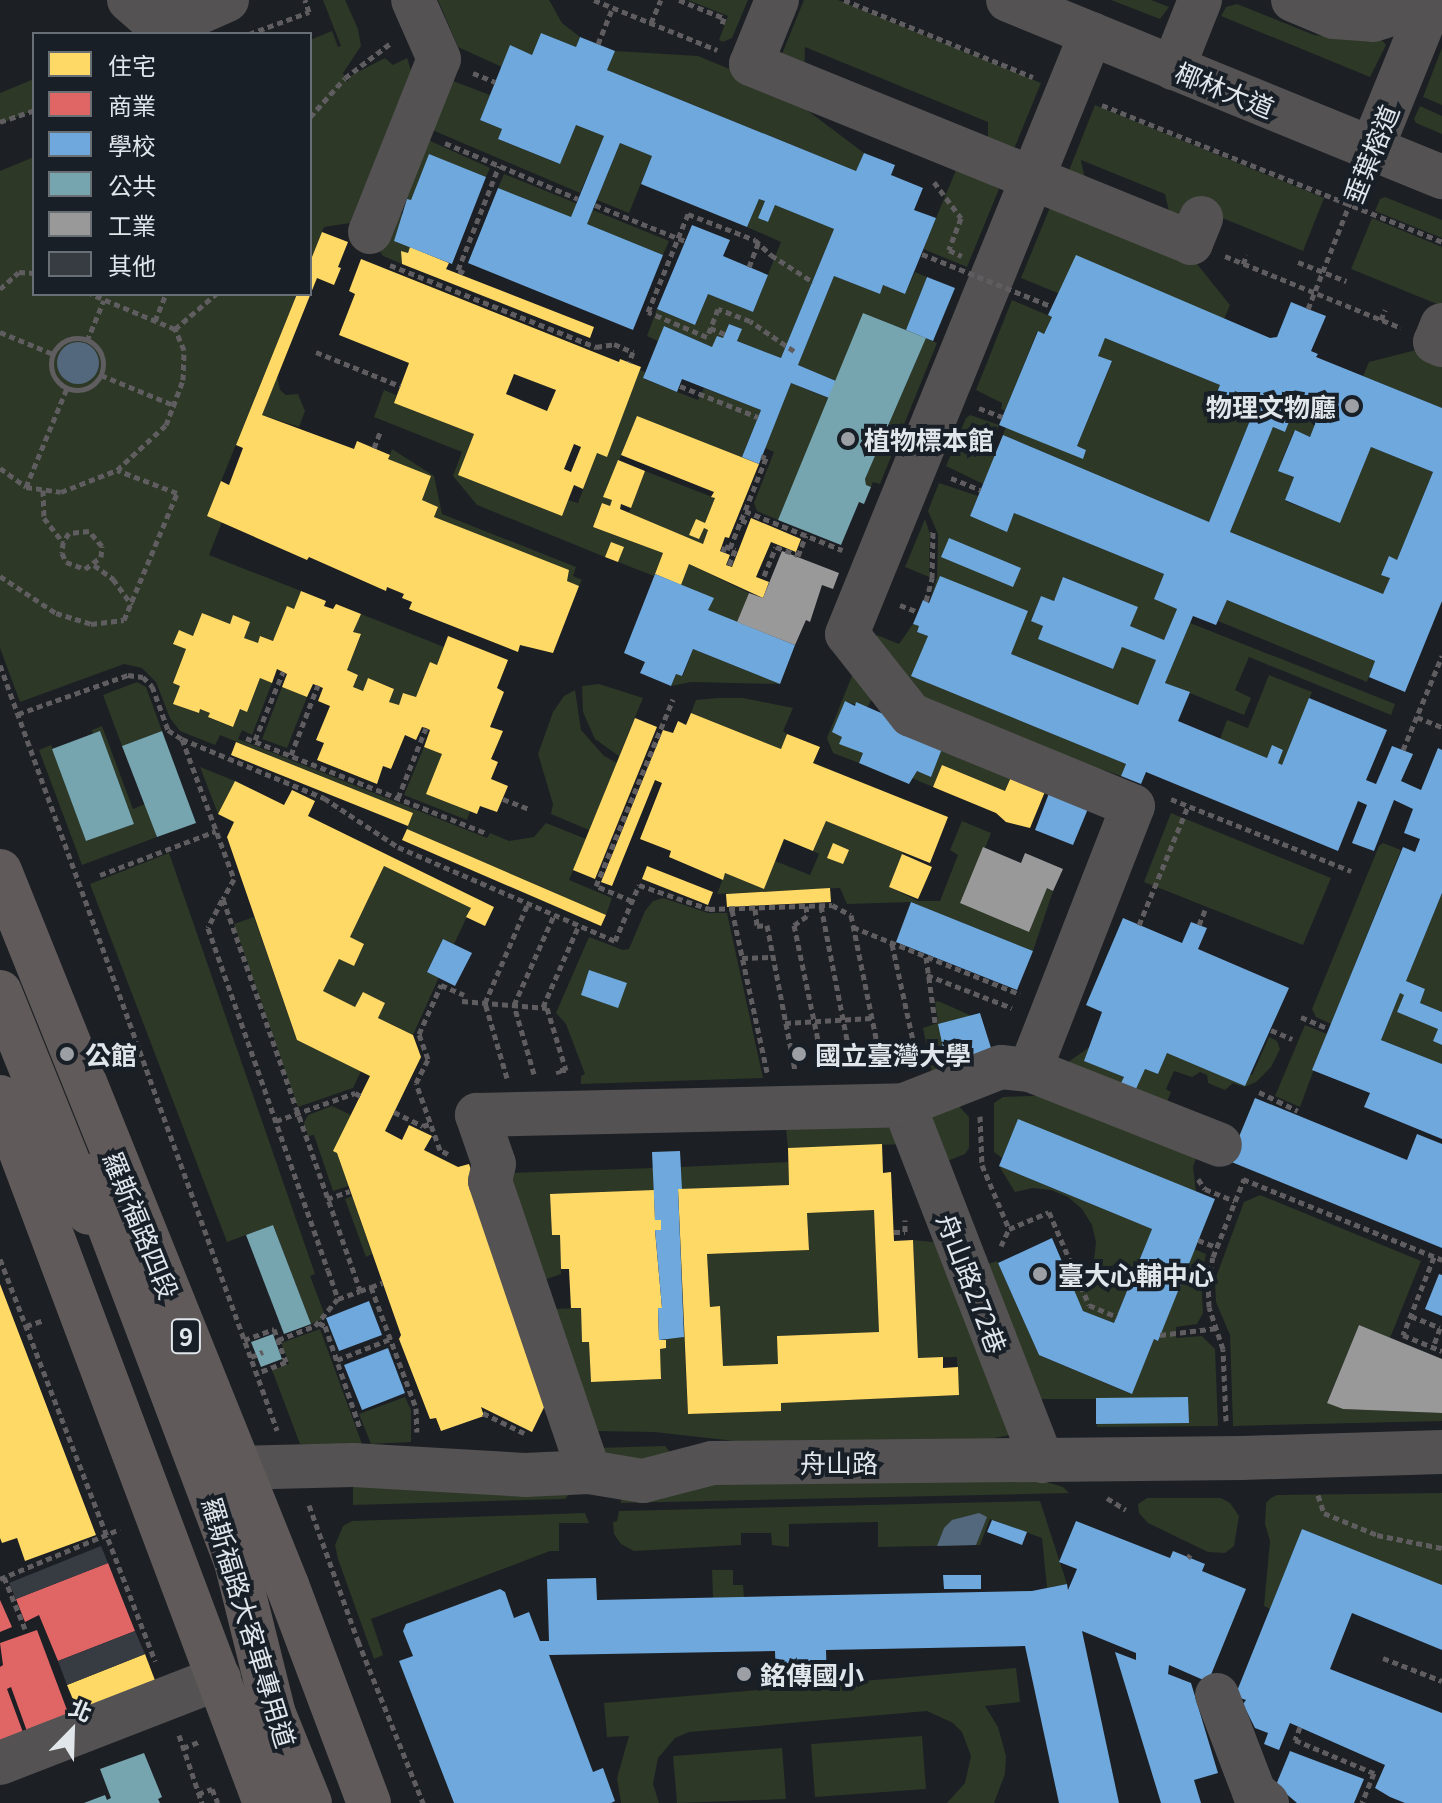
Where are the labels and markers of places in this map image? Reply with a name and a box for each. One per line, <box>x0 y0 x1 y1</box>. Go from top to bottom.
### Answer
place label: 物理文物廳 <box>1206 390 1336 422</box>
marker: 物理文物廳 <box>1343 397 1361 415</box>
place label: 植物標本館 <box>864 423 994 455</box>
marker: 植物標本館 <box>839 430 857 448</box>
place label: 公館 <box>85 1038 137 1070</box>
place label: 國立臺灣大學 <box>815 1038 971 1070</box>
marker: 公館 <box>56 1043 78 1065</box>
marker: 國立臺灣大學 <box>790 1045 808 1063</box>
place label: 臺大心輔中心 <box>1058 1258 1214 1290</box>
marker: 臺大心輔中心 <box>1029 1263 1051 1285</box>
place label: 銘傳國小 <box>760 1658 864 1690</box>
marker: 銘傳國小 <box>735 1665 753 1683</box>

